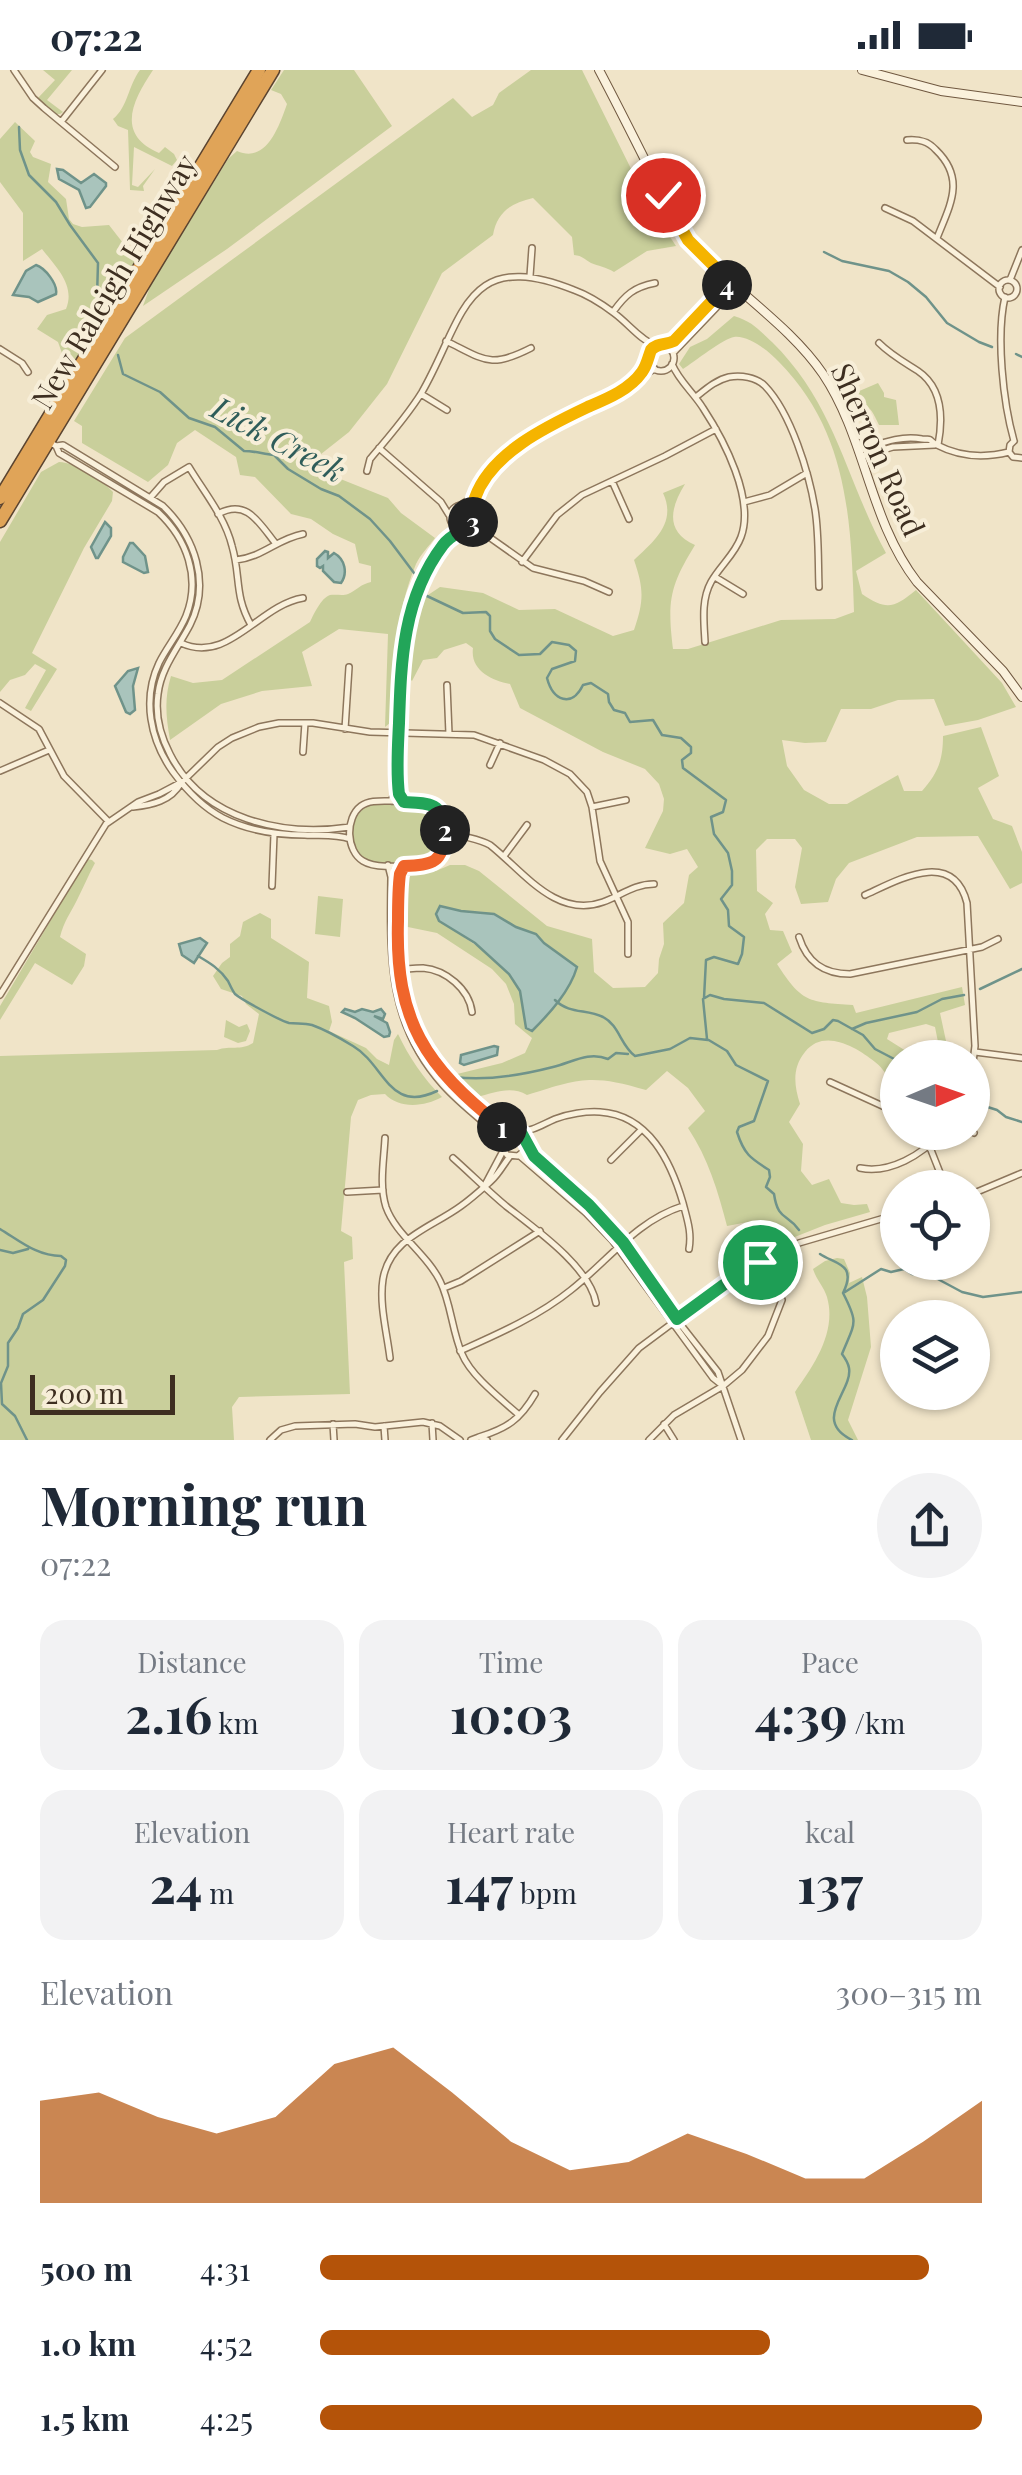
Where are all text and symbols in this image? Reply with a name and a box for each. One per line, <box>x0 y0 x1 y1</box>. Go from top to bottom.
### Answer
text: 07:22 <box>50 10 143 61</box>
street label: New Raleigh Highway <box>21 146 205 416</box>
pin <box>621 153 706 238</box>
icon: check <box>636 168 691 223</box>
pin: 4 <box>702 260 752 310</box>
text: 4 <box>720 266 734 303</box>
street label: Sherron Road <box>823 356 935 542</box>
water label: Lick Creek <box>203 384 353 491</box>
pin: 3 <box>448 497 498 547</box>
text: 3 <box>466 503 480 540</box>
pin: 2 <box>420 805 470 855</box>
text: 2 <box>438 811 452 848</box>
north arrow <box>880 1040 990 1150</box>
map controls <box>880 1040 990 1410</box>
pin: 1 <box>477 1102 527 1152</box>
text: 1 <box>497 1108 507 1145</box>
button: locate <box>880 1170 990 1280</box>
pin <box>718 1220 803 1305</box>
icon: arrive <box>733 1235 788 1290</box>
button: layers <box>880 1300 990 1410</box>
scale bar <box>30 1370 175 1414</box>
text: 200 m <box>45 1374 124 1411</box>
text: Morning run <box>40 1466 367 1540</box>
button: share <box>877 1473 982 1578</box>
text: 07:22 <box>40 1541 111 1584</box>
text: Distance <box>137 1643 247 1680</box>
text: Time <box>479 1643 543 1680</box>
text: Pace <box>801 1643 859 1680</box>
text: 2.16 <box>125 1680 212 1747</box>
text: 10:03 <box>450 1680 572 1747</box>
text: 4:39 <box>755 1680 848 1747</box>
text: km <box>212 1704 259 1741</box>
text: /km <box>848 1704 905 1741</box>
text: Elevation <box>134 1813 250 1850</box>
text: Heart rate <box>447 1813 575 1850</box>
text: kcal <box>805 1813 855 1850</box>
text: 24 <box>150 1850 202 1917</box>
text: 147 <box>445 1850 513 1917</box>
text: 137 <box>797 1850 863 1917</box>
text: m <box>202 1874 234 1911</box>
text: bpm <box>513 1874 577 1911</box>
text: Elevation <box>40 1970 173 2013</box>
text: 300–315 m <box>836 1970 982 2013</box>
text: 500 m <box>40 2246 132 2289</box>
text: 4:31 <box>200 2246 251 2289</box>
text: 1.0 km <box>40 2321 136 2364</box>
text: 4:52 <box>200 2321 253 2364</box>
text: 1.5 km <box>40 2396 129 2439</box>
text: 4:25 <box>200 2396 253 2439</box>

